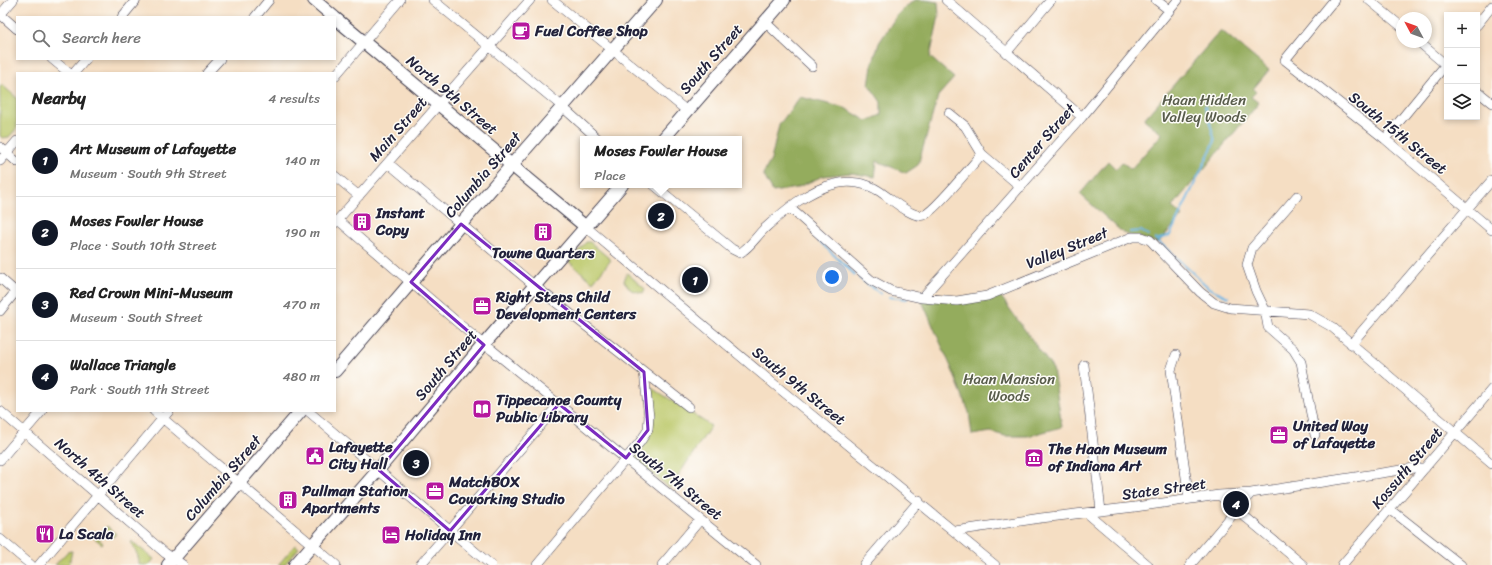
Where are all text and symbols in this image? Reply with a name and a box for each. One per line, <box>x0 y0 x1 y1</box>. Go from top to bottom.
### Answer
north arrow <box>1396 12 1432 48</box>
map controls <box>1444 12 1480 120</box>
button: + <box>1444 12 1480 48</box>
search box <box>16 16 336 60</box>
street label: South Street <box>673 17 750 100</box>
place label: Fuel Coffee Shop <box>534 18 648 44</box>
cafe icon: Fuel Coffee Shop <box>510 20 532 42</box>
text: Search here <box>62 25 141 51</box>
icon: search <box>30 27 52 49</box>
button: − <box>1444 48 1480 84</box>
street label: North 9th Street <box>400 49 504 142</box>
text: Nearby <box>32 83 86 113</box>
button: layers <box>1444 84 1480 120</box>
street label: South 15th Street <box>1343 85 1454 181</box>
text: 4 results <box>268 87 320 110</box>
park label: Haan Hidden Valley Woods <box>1162 87 1246 130</box>
street label: Main Street <box>362 90 434 168</box>
street label: Center Street <box>1002 97 1083 184</box>
street label: Columbia Street <box>438 125 529 224</box>
text: Art Museum of Lafayette <box>70 136 236 162</box>
popup <box>580 136 742 188</box>
text: Moses Fowler House <box>594 138 728 164</box>
text: 1 <box>42 149 48 172</box>
text: 140 m <box>285 149 320 172</box>
text: Museum · South 9th Street <box>70 162 227 185</box>
text: Place <box>594 164 626 187</box>
place label: Instant Copy <box>375 200 426 243</box>
pin: 2 <box>648 201 674 231</box>
text: Moses Fowler House <box>70 208 203 234</box>
building icon: Instant Copy <box>351 211 373 233</box>
street label: Valley Street <box>1022 219 1113 276</box>
text: 2 <box>41 221 49 244</box>
text: 190 m <box>285 221 320 244</box>
building icon: Towne Quarters <box>532 221 554 243</box>
text: Place · South 10th Street <box>70 234 217 257</box>
place label: Towne Quarters <box>492 240 595 266</box>
pin: 1 <box>682 265 708 295</box>
your location <box>822 267 842 287</box>
text: Red Crown Mini-Museum <box>70 280 233 306</box>
place label: Right Steps Child Development Centers <box>495 284 637 327</box>
text: 3 <box>41 293 49 316</box>
text: 470 m <box>283 293 320 316</box>
office icon: Right Steps Child Development Centers <box>471 295 493 317</box>
text: Museum · South Street <box>70 306 203 329</box>
street label: South Street <box>408 323 484 407</box>
street label: South 9th Street <box>746 340 852 432</box>
text: Wallace Triangle <box>70 352 176 378</box>
text: 4 <box>41 365 49 388</box>
text: 480 m <box>282 365 320 388</box>
park label: Haan Mansion Woods <box>963 366 1055 409</box>
text: Park · South 11th Street <box>70 378 209 401</box>
place label: Tippecanoe County Public Library <box>496 387 622 430</box>
library icon: Tippecanoe County Public Library <box>471 398 493 420</box>
place label: United Way of Lafayette <box>1293 413 1375 456</box>
street label: Kossuth Street <box>1365 421 1450 515</box>
office icon: United Way of Lafayette <box>1268 424 1290 446</box>
street label: Columbia Street <box>178 428 269 527</box>
street label: North 4th Street <box>49 431 152 525</box>
place label: Lafayette City Hall <box>328 434 393 477</box>
street label: South 7th Street <box>624 435 729 527</box>
place label: The Haan Museum of Indiana Art <box>1048 436 1168 479</box>
public building icon: Lafayette City Hall <box>304 445 326 467</box>
museum icon: The Haan Museum of Indiana Art <box>1023 447 1045 469</box>
pin: 3 <box>403 448 429 478</box>
place label: MatchBOX Coworking Studio <box>448 469 565 512</box>
street label: State Street <box>1120 470 1208 508</box>
place label: Pullman Station Apartments <box>301 478 409 521</box>
office icon: MatchBOX Coworking Studio <box>424 480 446 502</box>
building icon: Pullman Station Apartments <box>277 489 299 511</box>
pin: 4 <box>1223 489 1249 519</box>
place label: La Scala <box>59 521 114 547</box>
place label: Holiday Inn <box>404 522 482 548</box>
restaurant icon: La Scala <box>34 523 56 545</box>
hotel icon: Holiday Inn <box>380 524 402 546</box>

